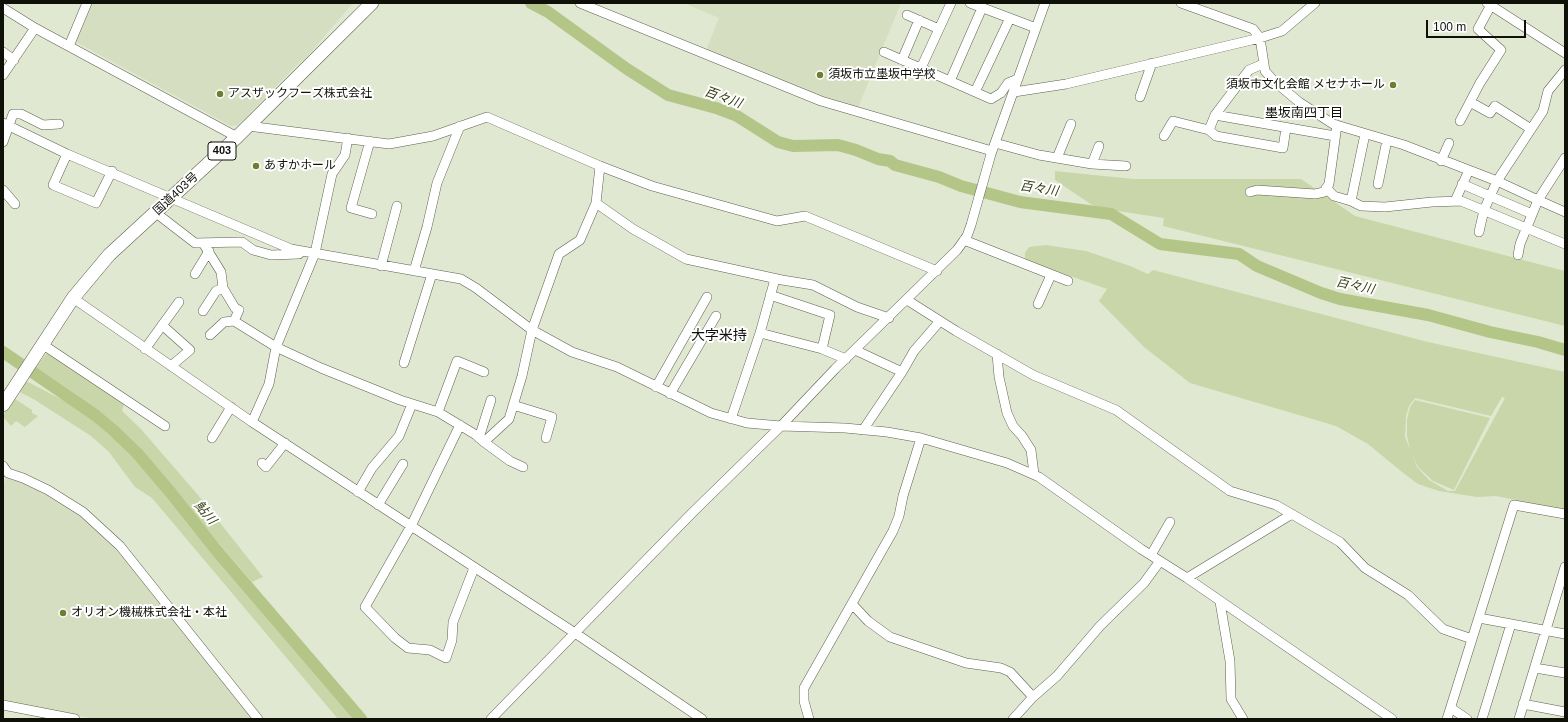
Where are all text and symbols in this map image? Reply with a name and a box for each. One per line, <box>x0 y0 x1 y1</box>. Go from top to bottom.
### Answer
scale bar <box>1428 12 1528 38</box>
text: 100 m <box>1433 20 1466 34</box>
place label: 須坂市立墨坂中学校 <box>828 68 936 82</box>
marker: 須坂市立墨坂中学校 <box>815 70 825 80</box>
place label: 須坂市文化会館 メセナホール <box>1226 78 1385 92</box>
marker: 須坂市文化会館 メセナホール <box>1388 80 1398 90</box>
water label: 百々川 <box>702 84 744 112</box>
place label: アスザックフーズ株式会社 <box>228 87 372 101</box>
marker: アスザックフーズ株式会社 <box>215 89 225 99</box>
district label: 墨坂南四丁目 <box>1265 105 1343 121</box>
road number: 403 <box>208 142 236 160</box>
place label: あすかホール <box>264 159 336 173</box>
marker: あすかホール <box>251 161 261 171</box>
street label: 国道403号 <box>151 170 201 218</box>
water label: 百々川 <box>1019 178 1059 200</box>
water label: 百々川 <box>1334 274 1376 298</box>
district label: 大字米持 <box>691 328 747 344</box>
water label: 鮎川 <box>191 498 219 528</box>
place label: オリオン機械株式会社・本社 <box>71 606 227 620</box>
marker: オリオン機械株式会社・本社 <box>58 608 68 618</box>

